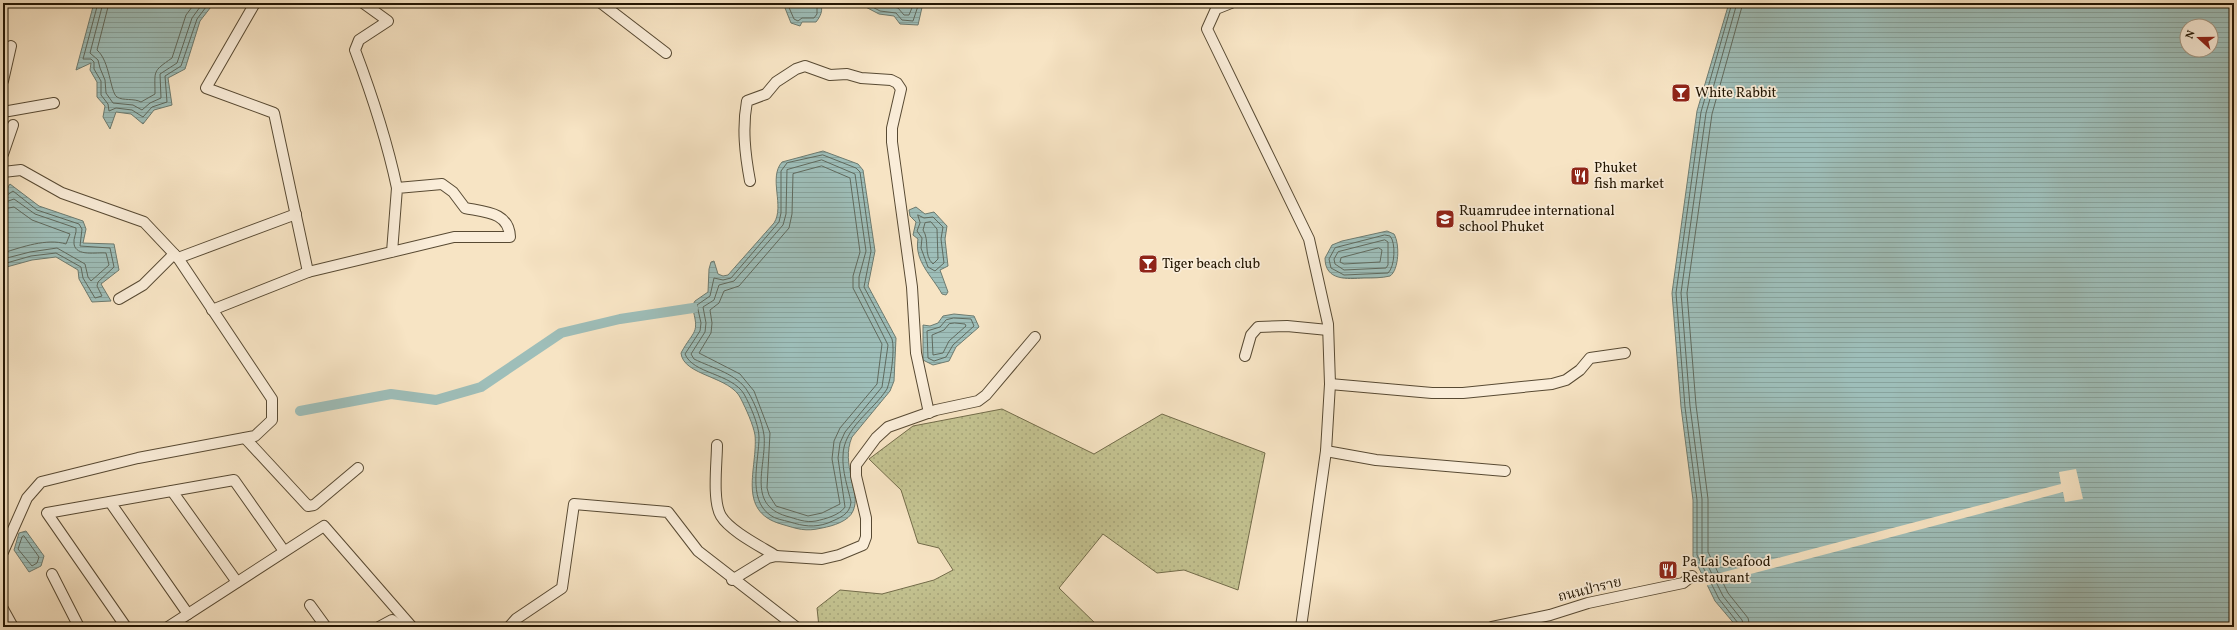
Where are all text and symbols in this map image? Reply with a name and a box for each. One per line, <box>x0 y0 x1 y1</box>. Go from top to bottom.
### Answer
north arrow <box>2179 18 2219 58</box>
text: N <box>2183 29 2199 41</box>
bar icon: White Rabbit <box>1670 82 1692 104</box>
place label: White Rabbit <box>1695 84 1777 103</box>
place label: Phuket fish market <box>1594 159 1664 194</box>
restaurant icon: Phuket fish market <box>1569 165 1591 187</box>
place label: Ruamrudee international school Phuket <box>1459 202 1615 237</box>
school or university icon: Ruamrudee international school Phuket <box>1434 208 1456 230</box>
bar icon: Tiger beach club <box>1137 253 1159 275</box>
place label: Tiger beach club <box>1162 255 1260 274</box>
place label: Pa Lai Seafood Restaurant <box>1682 553 1771 588</box>
restaurant icon: Pa Lai Seafood Restaurant <box>1657 559 1679 581</box>
street label: ถนนป่าราย <box>1556 573 1624 607</box>

